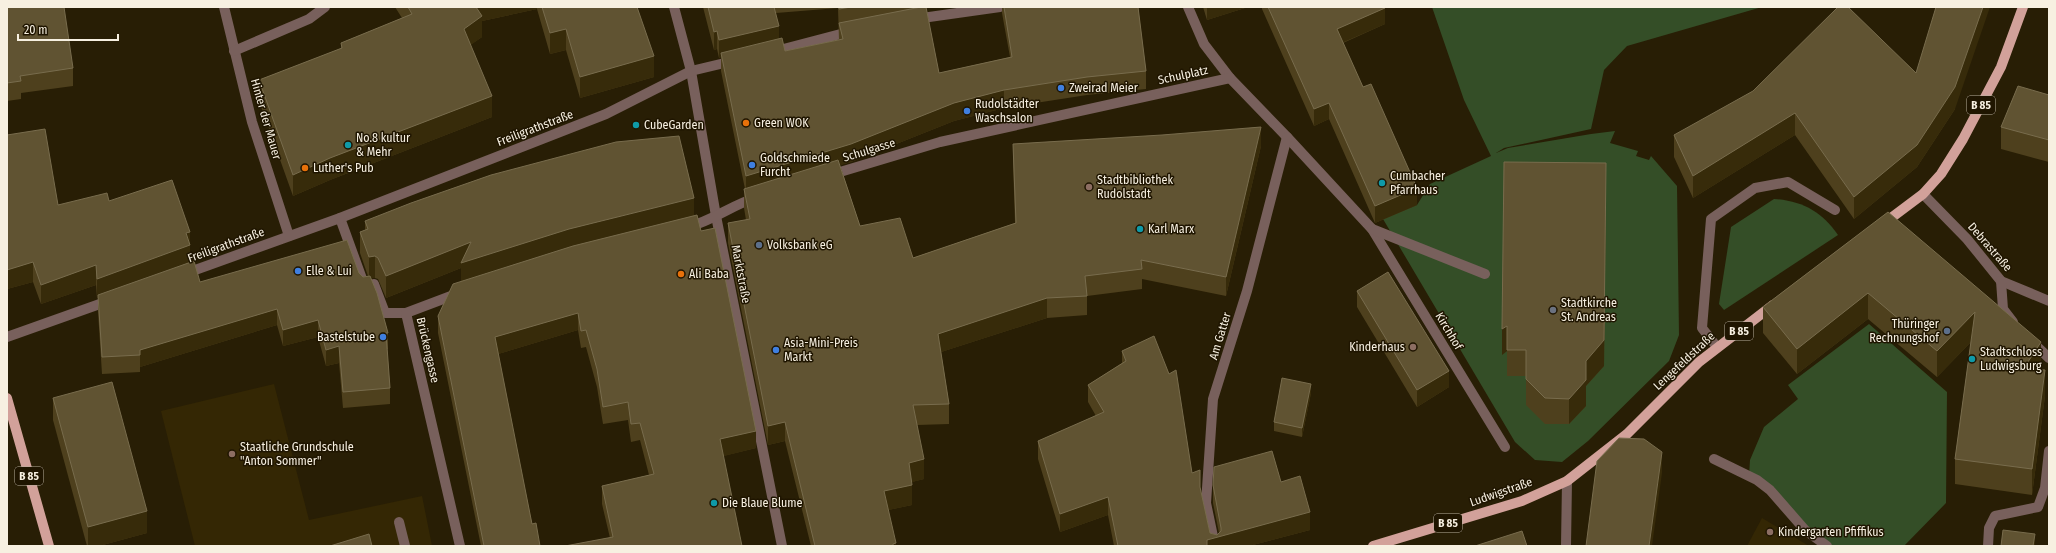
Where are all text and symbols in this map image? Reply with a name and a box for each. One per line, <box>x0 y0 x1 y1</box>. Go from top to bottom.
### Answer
scale bar <box>18 16 118 42</box>
text: 20 m <box>24 23 48 37</box>
street label: Schulplatz <box>1157 63 1210 87</box>
street label: Hinter der Mauer <box>248 77 284 162</box>
place label: Zweirad Meier <box>1069 81 1139 95</box>
marker: Zweirad Meier <box>1056 83 1066 93</box>
road number: B 85 <box>1967 96 1995 114</box>
place label: Rudolstädter Waschsalon <box>975 97 1040 125</box>
marker: Rudolstädter Waschsalon <box>962 106 972 116</box>
street label: Freiligrathstraße <box>495 107 575 149</box>
place label: Green WOK <box>754 116 809 130</box>
place label: CubeGarden <box>644 118 704 132</box>
marker: Green WOK <box>741 118 751 128</box>
marker: CubeGarden <box>631 120 641 130</box>
place label: No.8 kultur & Mehr <box>356 131 411 159</box>
street label: Schulgasse <box>841 135 897 165</box>
marker: No.8 kultur & Mehr <box>343 140 353 150</box>
place label: Goldschmiede Furcht <box>760 151 830 179</box>
marker: Goldschmiede Furcht <box>747 160 757 170</box>
place label: Luther's Pub <box>313 161 374 175</box>
marker: Luther's Pub <box>300 163 310 173</box>
place label: Cumbacher Pfarrhaus <box>1390 169 1446 197</box>
place label: Stadtbibliothek Rudolstadt <box>1097 173 1174 201</box>
marker: Cumbacher Pfarrhaus <box>1377 178 1387 188</box>
marker: Stadtbibliothek Rudolstadt <box>1084 182 1094 192</box>
street label: Debrastraße <box>1965 220 2015 274</box>
place label: Karl Marx <box>1148 222 1195 236</box>
marker: Karl Marx <box>1135 224 1145 234</box>
street label: Freiligrathstraße <box>186 225 266 265</box>
place label: Volksbank eG <box>767 238 833 252</box>
marker: Volksbank eG <box>754 240 764 250</box>
street label: Marktstraße <box>728 244 754 304</box>
place label: Elle & Lui <box>306 264 352 278</box>
marker: Elle & Lui <box>293 266 303 276</box>
place label: Ali Baba <box>689 267 729 281</box>
marker: Ali Baba <box>676 269 686 279</box>
place label: Stadtkirche St. Andreas <box>1561 296 1617 324</box>
marker: Stadtkirche St. Andreas <box>1548 305 1558 315</box>
street label: Am Gatter <box>1206 310 1234 361</box>
street label: Kirchhof <box>1432 310 1466 353</box>
street label: Brückengasse <box>414 316 442 384</box>
place label: Thüringer Rechnungshof <box>1869 317 1940 345</box>
road number: B 85 <box>1725 322 1753 340</box>
marker: Thüringer Rechnungshof <box>1942 326 1952 336</box>
street label: Lengefeldstraße <box>1650 329 1718 393</box>
place label: Bastelstube <box>317 330 375 344</box>
marker: Bastelstube <box>378 332 388 342</box>
place label: Asia-Mini-Preis Markt <box>784 336 858 364</box>
place label: Kinderhaus <box>1349 340 1405 354</box>
marker: Kinderhaus <box>1408 342 1418 352</box>
marker: Asia-Mini-Preis Markt <box>771 345 781 355</box>
place label: Stadtschloss Ludwigsburg <box>1980 345 2042 373</box>
marker: Stadtschloss Ludwigsburg <box>1967 354 1977 364</box>
place label: Staatliche Grundschule "Anton Sommer" <box>240 440 354 468</box>
marker: Staatliche Grundschule "Anton Sommer" <box>227 449 237 459</box>
road number: B 85 <box>15 467 43 485</box>
street label: Ludwigstraße <box>1468 475 1534 509</box>
place label: Die Blaue Blume <box>722 496 803 510</box>
marker: Die Blaue Blume <box>709 498 719 508</box>
road number: B 85 <box>1434 514 1462 532</box>
place label: Kindergarten Pfiffikus <box>1778 525 1884 539</box>
marker: Kindergarten Pfiffikus <box>1765 527 1775 537</box>

